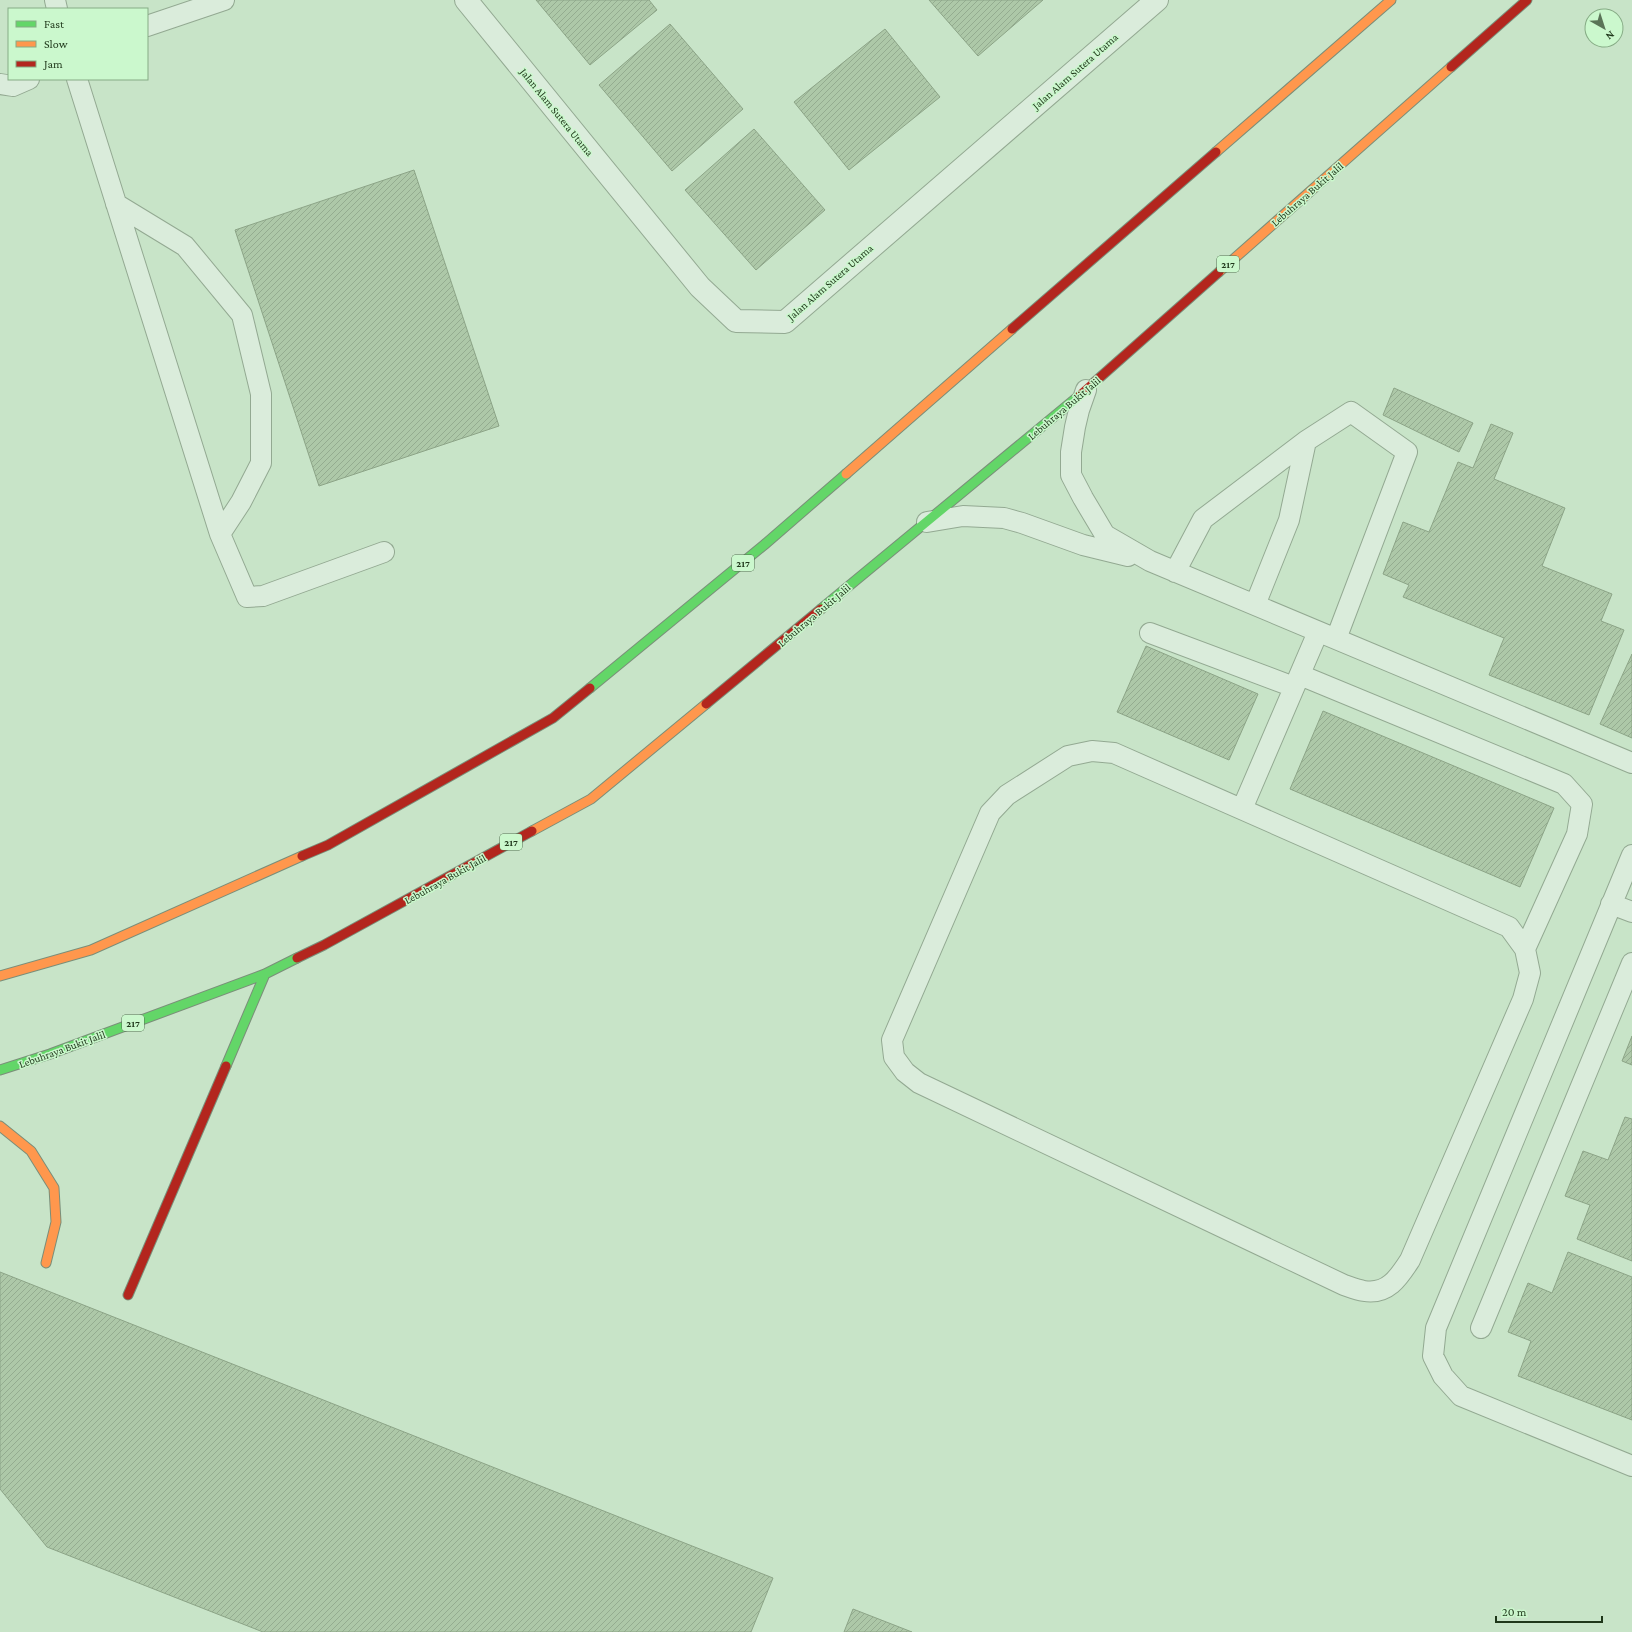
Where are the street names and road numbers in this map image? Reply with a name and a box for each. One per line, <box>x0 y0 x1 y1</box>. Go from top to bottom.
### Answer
street label: Jalan Alam Sutera Utama <box>1029 31 1121 113</box>
street label: Jalan Alam Sutera Utama <box>517 65 596 159</box>
street label: Lebuhraya Bukit Jalil <box>1269 159 1346 229</box>
street label: Jalan Alam Sutera Utama <box>784 242 876 324</box>
road number: 217 <box>1217 256 1239 272</box>
street label: Lebuhraya Bukit Jalil <box>1025 374 1104 443</box>
road number: 217 <box>732 555 754 571</box>
street label: Lebuhraya Bukit Jalil <box>775 581 854 650</box>
road number: 217 <box>500 834 522 850</box>
street label: Lebuhraya Bukit Jalil <box>402 852 488 907</box>
road number: 217 <box>122 1015 144 1031</box>
street label: Lebuhraya Bukit Jalil <box>17 1028 107 1071</box>

